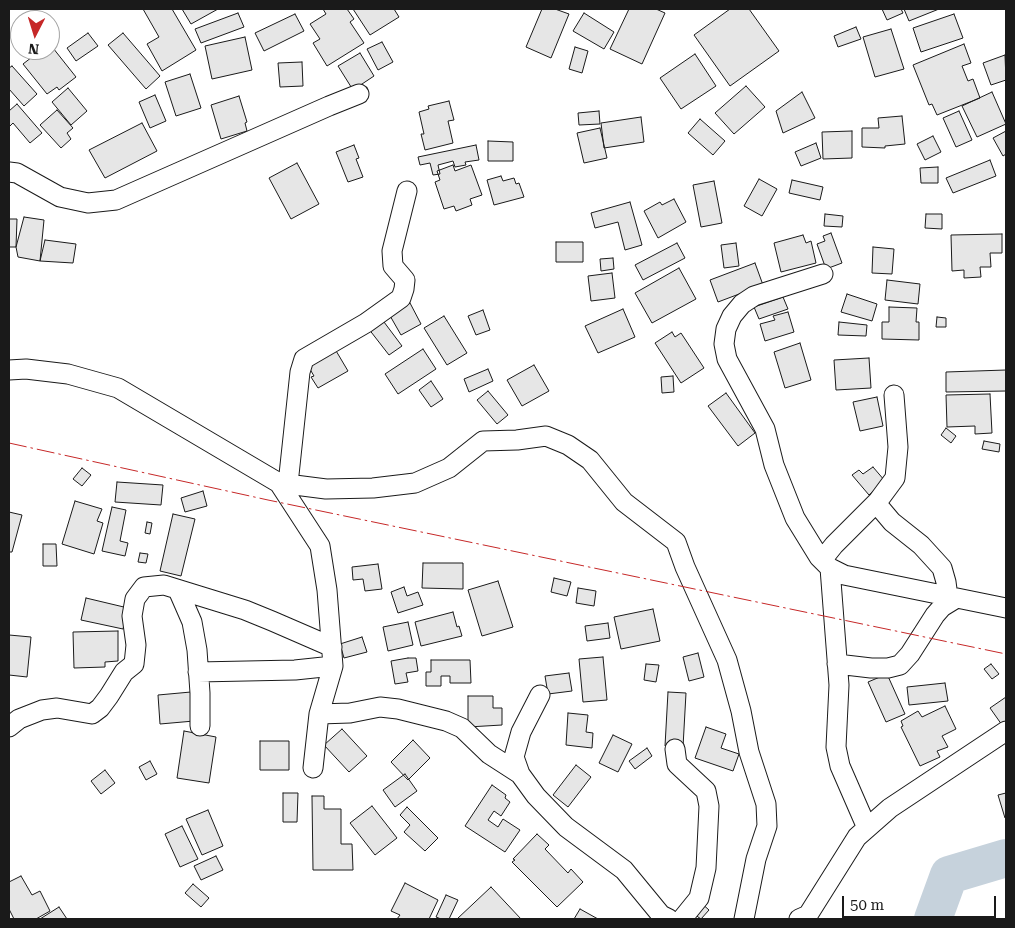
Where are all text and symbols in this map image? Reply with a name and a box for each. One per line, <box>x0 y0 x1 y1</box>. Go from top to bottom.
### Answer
north arrow <box>10 10 60 60</box>
text: N <box>28 41 40 57</box>
scale bar <box>845 886 999 918</box>
text: 50 m <box>850 896 884 914</box>

